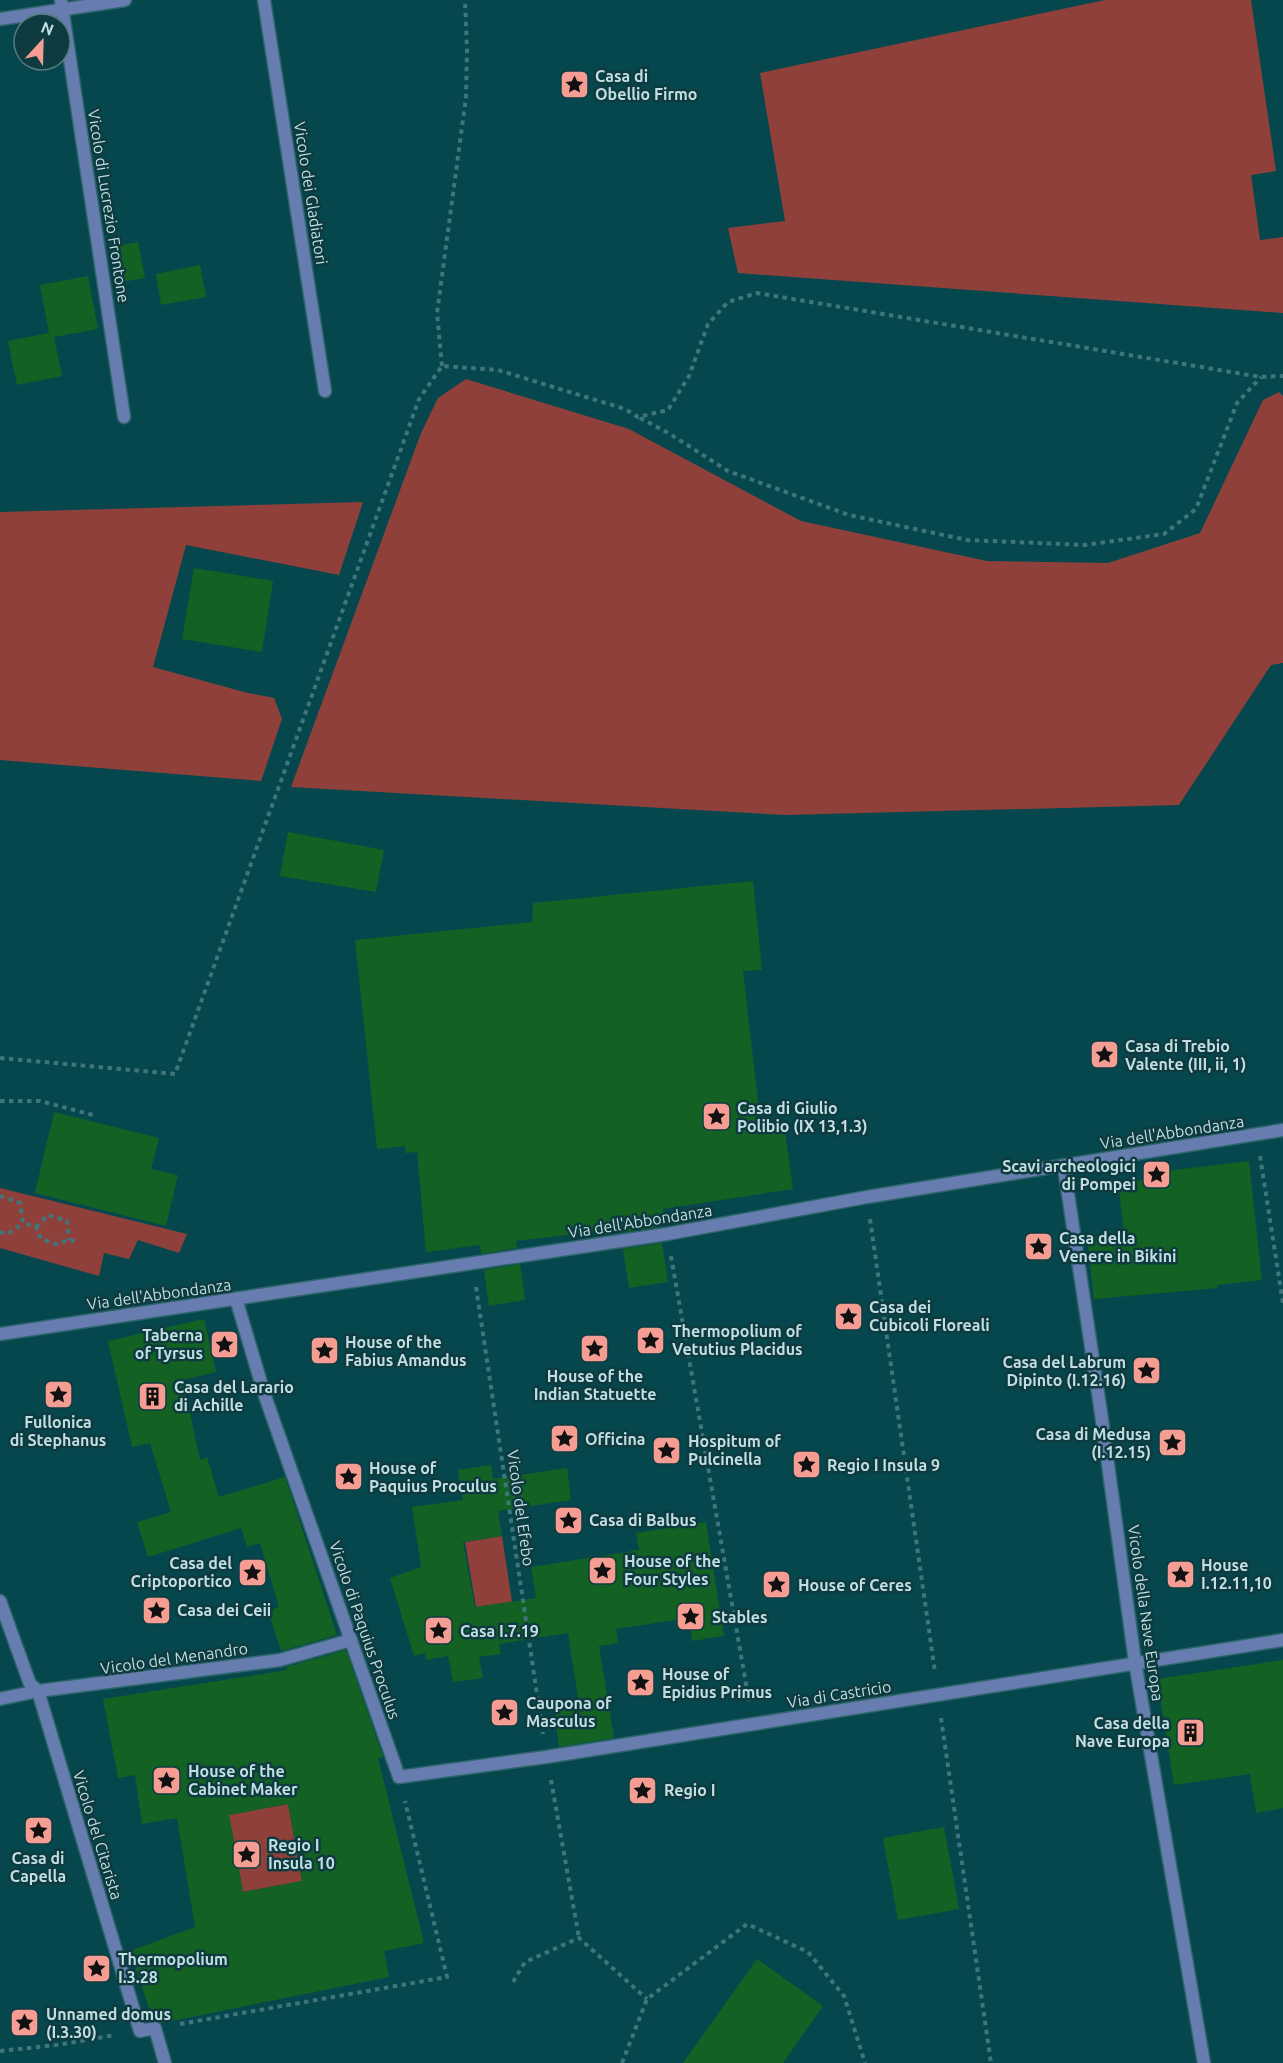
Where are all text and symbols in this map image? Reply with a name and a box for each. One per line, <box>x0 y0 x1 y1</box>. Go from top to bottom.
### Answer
north arrow <box>12 12 72 72</box>
text: N <box>39 18 57 39</box>
place label: Casa di Obellio Firmo <box>595 67 697 103</box>
place icon: Casa di Obellio Firmo <box>558 69 590 101</box>
street label: Vicolo di Lucrezio Frontone <box>85 108 133 304</box>
street label: Vicolo dei Gladiatori <box>291 120 331 266</box>
place label: Casa di Trebio Valente (III, ii, 1) <box>1125 1037 1246 1074</box>
place icon: Casa di Trebio Valente (III, ii, 1) <box>1088 1039 1120 1071</box>
place label: Casa di Giulio Polibio (IX 13,1.3) <box>737 1099 868 1136</box>
place icon: Casa di Giulio Polibio (IX 13,1.3) <box>700 1101 732 1133</box>
street label: Via dell'Abbondanza <box>1099 1112 1245 1152</box>
place label: Scavi archeologici di Pompei <box>1002 1157 1136 1193</box>
place icon: Scavi archeologici di Pompei <box>1141 1159 1173 1191</box>
street label: Via dell'Abbondanza <box>567 1201 713 1241</box>
place label: Casa della Venere in Bikini <box>1059 1229 1177 1265</box>
place icon: Casa della Venere in Bikini <box>1022 1231 1054 1263</box>
street label: Via dell'Abbondanza <box>86 1275 232 1313</box>
place label: Casa dei Cubicoli Floreali <box>869 1298 990 1334</box>
place icon: Casa dei Cubicoli Floreali <box>832 1300 864 1332</box>
place label: Thermopolium of Vetutius Placidus <box>672 1322 803 1358</box>
place icon: Thermopolium of Vetutius Placidus <box>635 1324 667 1356</box>
place label: Taberna of Tyrsus <box>135 1326 203 1362</box>
place icon: Taberna of Tyrsus <box>208 1328 240 1360</box>
place icon: House of the Indian Statuette <box>579 1332 611 1364</box>
place label: House of the Fabius Amandus <box>345 1333 467 1369</box>
place icon: House of the Fabius Amandus <box>308 1335 340 1367</box>
place label: Casa del Labrum Dipinto (I.12.16) <box>1003 1353 1126 1390</box>
place icon: Casa del Labrum Dipinto (I.12.16) <box>1131 1355 1163 1387</box>
place label: House of the Indian Statuette <box>534 1367 656 1403</box>
place icon: Fullonica di Stephanus <box>42 1378 74 1410</box>
place label: Casa del Larario di Achille <box>174 1378 294 1414</box>
building icon: Casa del Larario di Achille <box>137 1380 169 1412</box>
place label: Fullonica di Stephanus <box>10 1413 106 1449</box>
place icon: Officina <box>548 1423 580 1455</box>
place label: Casa di Medusa (I.12.15) <box>1035 1425 1151 1462</box>
place icon: Casa di Medusa (I.12.15) <box>1156 1427 1188 1459</box>
place label: Officina <box>585 1430 646 1448</box>
place label: Hospitum of Pulcinella <box>688 1432 781 1468</box>
place icon: Hospitum of Pulcinella <box>651 1434 683 1466</box>
street label: Vicolo del Efebo <box>504 1449 538 1567</box>
place icon: Regio I Insula 9 <box>790 1449 822 1481</box>
place label: Regio I Insula 9 <box>827 1456 940 1474</box>
place label: House of Paquius Proculus <box>369 1459 497 1495</box>
place icon: House of Paquius Proculus <box>332 1461 364 1493</box>
place icon: Casa di Balbus <box>552 1504 584 1536</box>
place label: Casa di Balbus <box>589 1511 697 1529</box>
street label: Vicolo della Nave Europa <box>1125 1524 1167 1702</box>
street label: Vicolo di Paquius Proculus <box>326 1539 404 1721</box>
place label: House of the Four Styles <box>624 1552 721 1588</box>
place label: Casa del Criptoportico <box>131 1554 232 1590</box>
place icon: House of the Four Styles <box>587 1554 619 1586</box>
place icon: Casa del Criptoportico <box>237 1556 269 1588</box>
place label: House I.12.11,10 <box>1201 1556 1272 1592</box>
place icon: House I.12.11,10 <box>1164 1558 1196 1590</box>
place icon: House of Ceres <box>761 1569 793 1601</box>
place label: House of Ceres <box>798 1576 912 1594</box>
place icon: Casa dei Ceii <box>140 1594 172 1626</box>
place label: Casa dei Ceii <box>177 1601 271 1619</box>
place icon: Stables <box>675 1601 707 1633</box>
place label: Stables <box>712 1608 768 1626</box>
place icon: Casa I.7.19 <box>423 1615 455 1647</box>
place label: Casa I.7.19 <box>460 1622 539 1640</box>
street label: Vicolo del Menandro <box>99 1639 249 1677</box>
place label: House of Epidius Primus <box>662 1665 772 1701</box>
place icon: House of Epidius Primus <box>625 1667 657 1699</box>
street label: Via di Castricio <box>786 1677 892 1711</box>
place label: Caupona of Masculus <box>526 1694 612 1730</box>
place icon: Caupona of Masculus <box>489 1696 521 1728</box>
place label: Casa della Nave Europa <box>1075 1714 1170 1750</box>
building icon: Casa della Nave Europa <box>1175 1716 1207 1748</box>
place label: House of the Cabinet Maker <box>188 1762 298 1798</box>
place icon: House of the Cabinet Maker <box>151 1764 183 1796</box>
street label: Vicolo del Citarista <box>70 1768 126 1902</box>
place icon: Regio I <box>627 1774 659 1806</box>
place label: Regio I <box>664 1781 716 1799</box>
place icon: Casa di Capella <box>22 1814 54 1846</box>
place label: Regio I Insula 10 <box>268 1836 335 1872</box>
place icon: Regio I Insula 10 <box>231 1838 263 1870</box>
place label: Casa di Capella <box>10 1849 66 1885</box>
place label: Thermopolium I.3.28 <box>118 1950 228 1986</box>
place icon: Thermopolium I.3.28 <box>81 1952 113 1984</box>
place label: Unnamed domus (I.3.30) <box>46 2005 171 2042</box>
place icon: Unnamed domus (I.3.30) <box>9 2007 41 2039</box>

